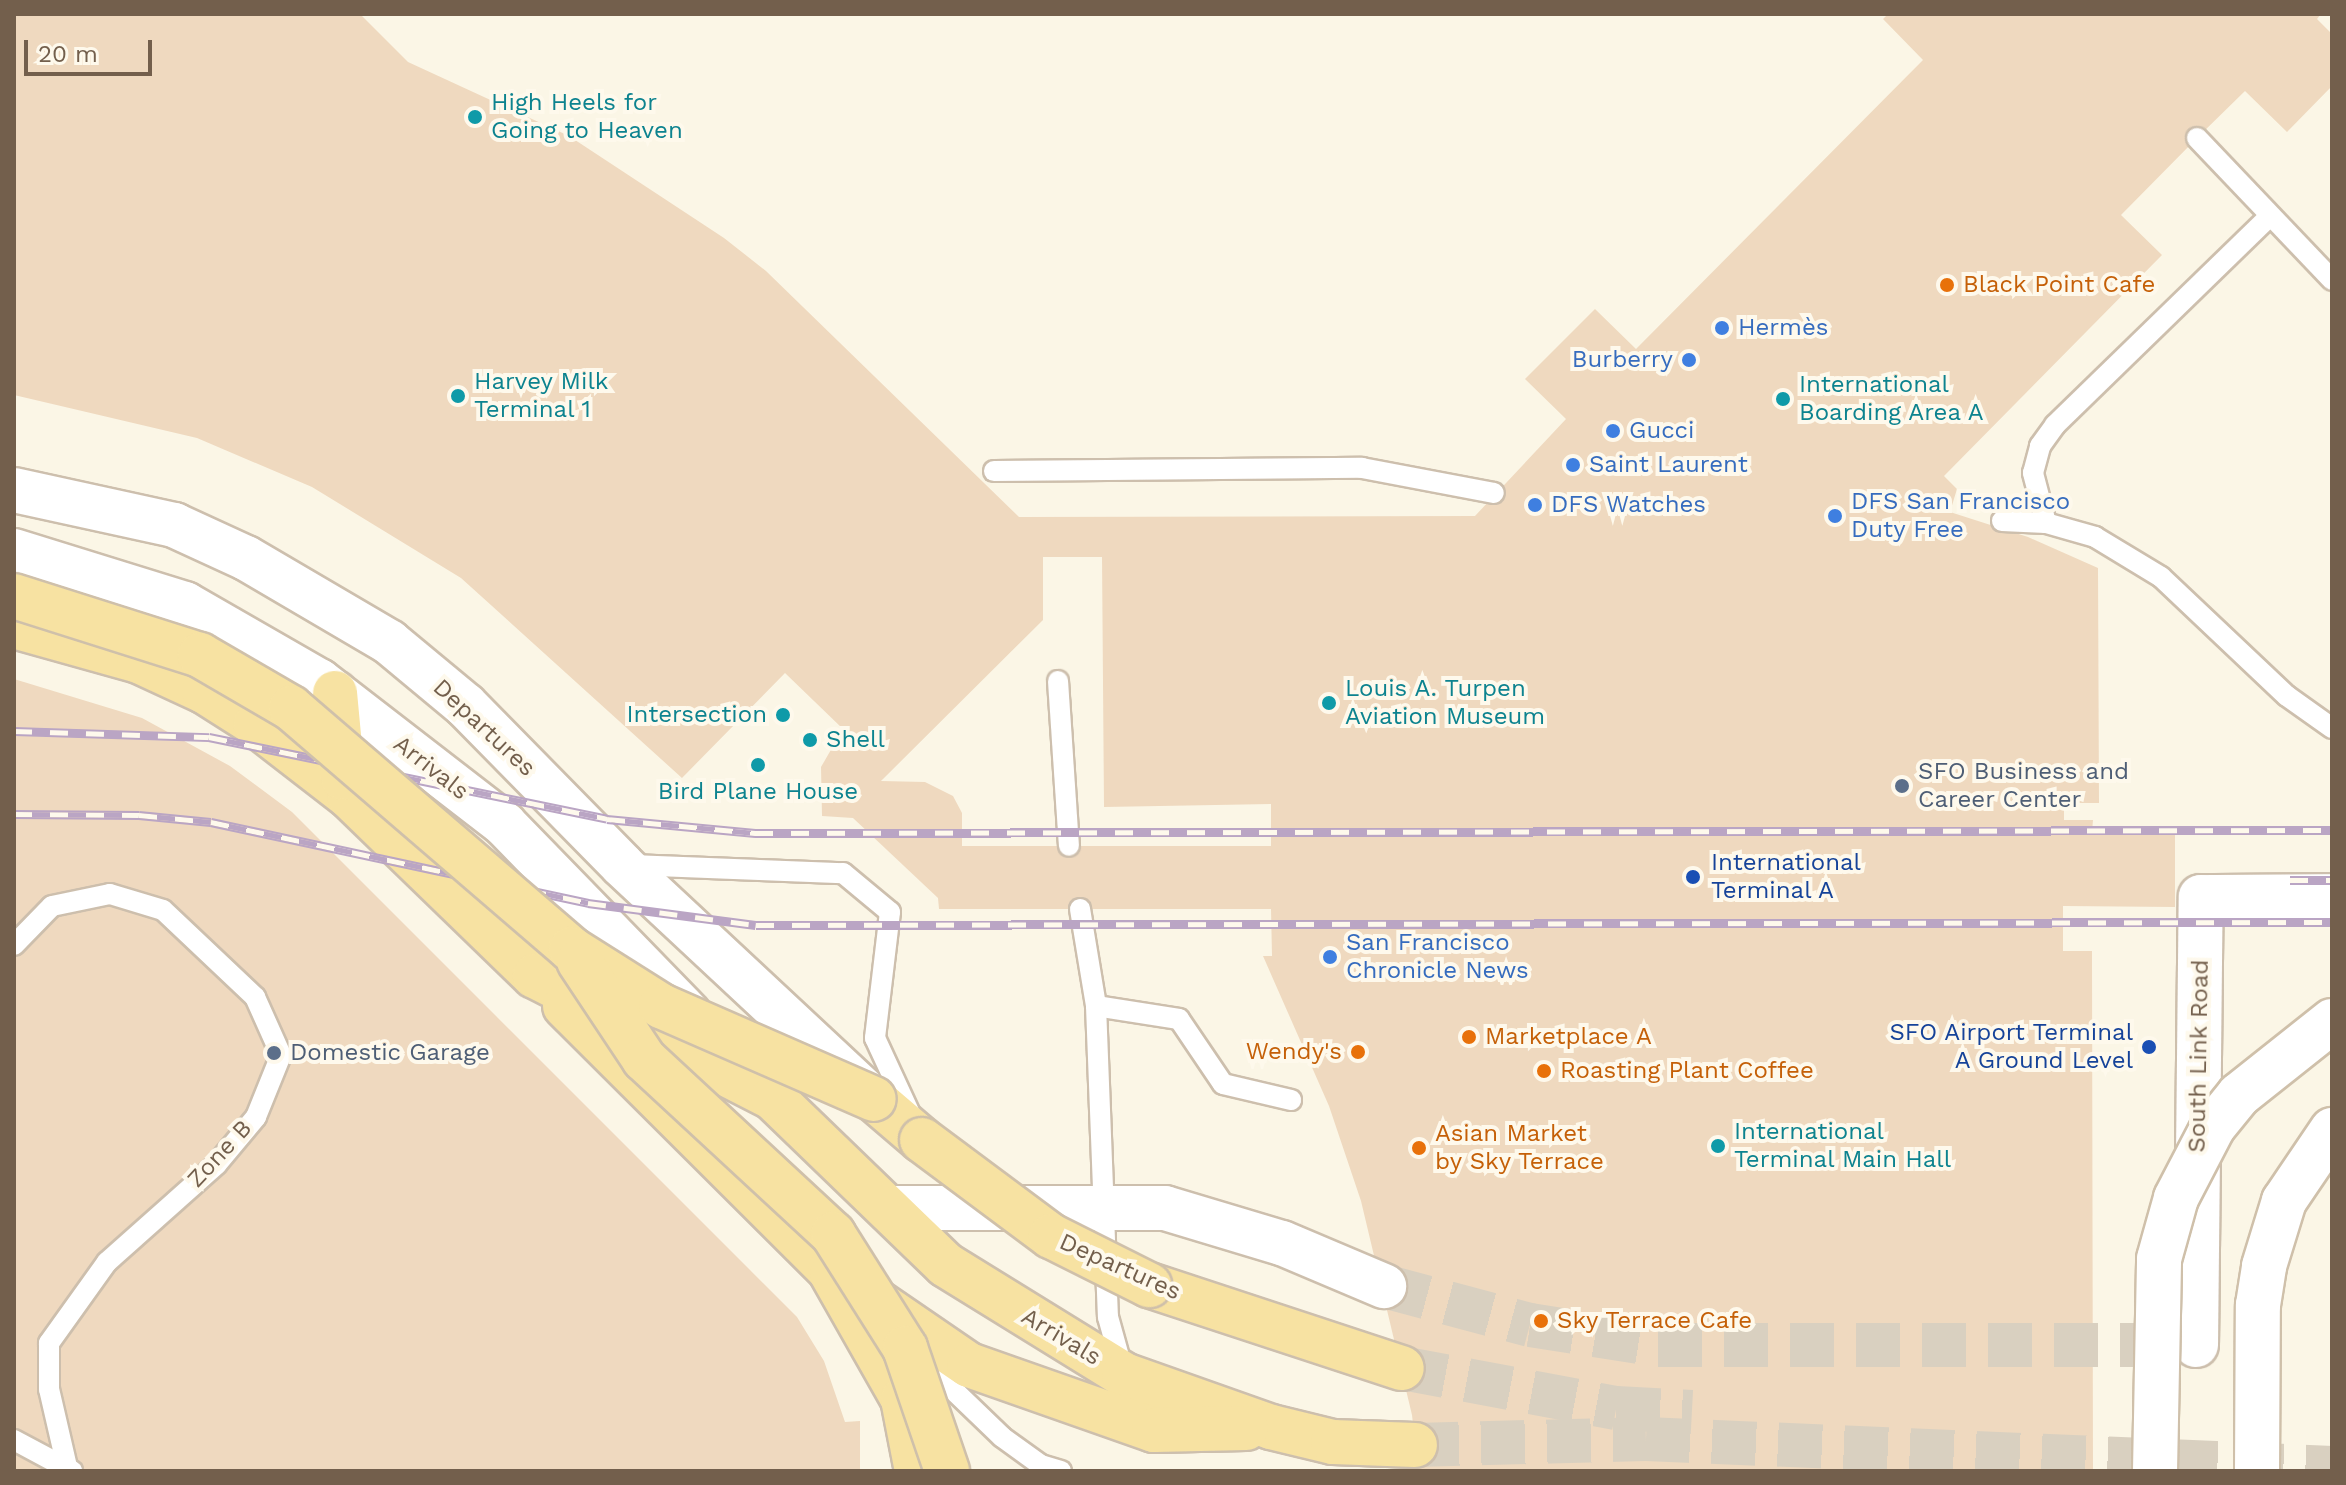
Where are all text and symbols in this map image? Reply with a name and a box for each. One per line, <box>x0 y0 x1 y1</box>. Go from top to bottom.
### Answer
scale bar <box>28 24 156 74</box>
text: 20 m <box>38 40 98 68</box>
place label: High Heels for Going to Heaven <box>491 89 683 145</box>
marker: High Heels for Going to Heaven <box>466 108 484 126</box>
place label: Black Point Cafe <box>1963 271 2156 299</box>
marker: Black Point Cafe <box>1938 276 1956 294</box>
place label: Hermès <box>1738 314 1828 342</box>
marker: Hermès <box>1713 319 1731 337</box>
place label: Burberry <box>1572 346 1673 374</box>
marker: Burberry <box>1680 351 1698 369</box>
place label: Harvey Milk Terminal 1 <box>474 368 609 424</box>
place label: International Boarding Area A <box>1799 371 1986 427</box>
marker: Harvey Milk Terminal 1 <box>449 387 467 405</box>
marker: International Boarding Area A <box>1774 390 1792 408</box>
place label: Gucci <box>1629 417 1694 445</box>
marker: Gucci <box>1604 422 1622 440</box>
place label: Saint Laurent <box>1589 451 1748 479</box>
marker: Saint Laurent <box>1564 456 1582 474</box>
place label: DFS San Francisco Duty Free <box>1851 488 2070 544</box>
place label: DFS Watches <box>1551 491 1707 519</box>
marker: DFS Watches <box>1526 496 1544 514</box>
marker: DFS San Francisco Duty Free <box>1826 507 1844 525</box>
street label: Departures <box>427 673 541 783</box>
place label: Louis A. Turpen Aviation Museum <box>1345 675 1545 731</box>
marker: Louis A. Turpen Aviation Museum <box>1320 694 1338 712</box>
place label: Intersection <box>627 701 767 729</box>
marker: Intersection <box>774 706 792 724</box>
place label: Shell <box>826 726 885 754</box>
street label: Arrivals <box>388 730 474 806</box>
marker: Shell <box>801 731 819 749</box>
marker: Bird Plane House <box>749 756 767 774</box>
place label: SFO Business and Career Center <box>1918 758 2129 814</box>
marker: SFO Business and Career Center <box>1893 777 1911 795</box>
place label: Bird Plane House <box>658 778 858 806</box>
place label: International Terminal A <box>1711 849 1861 905</box>
marker: International Terminal A <box>1682 866 1704 888</box>
place label: San Francisco Chronicle News <box>1346 929 1529 985</box>
marker: San Francisco Chronicle News <box>1321 948 1339 966</box>
street label: South Link Road <box>2183 959 2215 1153</box>
place label: SFO Airport Terminal A Ground Level <box>1888 1019 2133 1075</box>
place label: Marketplace A <box>1485 1023 1653 1051</box>
marker: Marketplace A <box>1460 1028 1478 1046</box>
place label: Wendy's <box>1246 1038 1342 1066</box>
marker: SFO Airport Terminal A Ground Level <box>2140 1038 2158 1056</box>
place label: Domestic Garage <box>290 1039 490 1067</box>
marker: Wendy's <box>1349 1043 1367 1061</box>
marker: Domestic Garage <box>265 1044 283 1062</box>
place label: Roasting Plant Coffee <box>1560 1057 1814 1085</box>
marker: Roasting Plant Coffee <box>1535 1062 1553 1080</box>
street label: Zone B <box>182 1114 258 1194</box>
place label: International Terminal Main Hall <box>1734 1118 1952 1174</box>
place label: Asian Market by Sky Terrace <box>1435 1120 1606 1176</box>
marker: International Terminal Main Hall <box>1709 1137 1727 1155</box>
marker: Asian Market by Sky Terrace <box>1410 1139 1428 1157</box>
street label: Departures <box>1055 1227 1185 1307</box>
street label: Arrivals <box>1016 1302 1106 1372</box>
place label: Sky Terrace Cafe <box>1557 1307 1753 1335</box>
marker: Sky Terrace Cafe <box>1532 1312 1550 1330</box>

